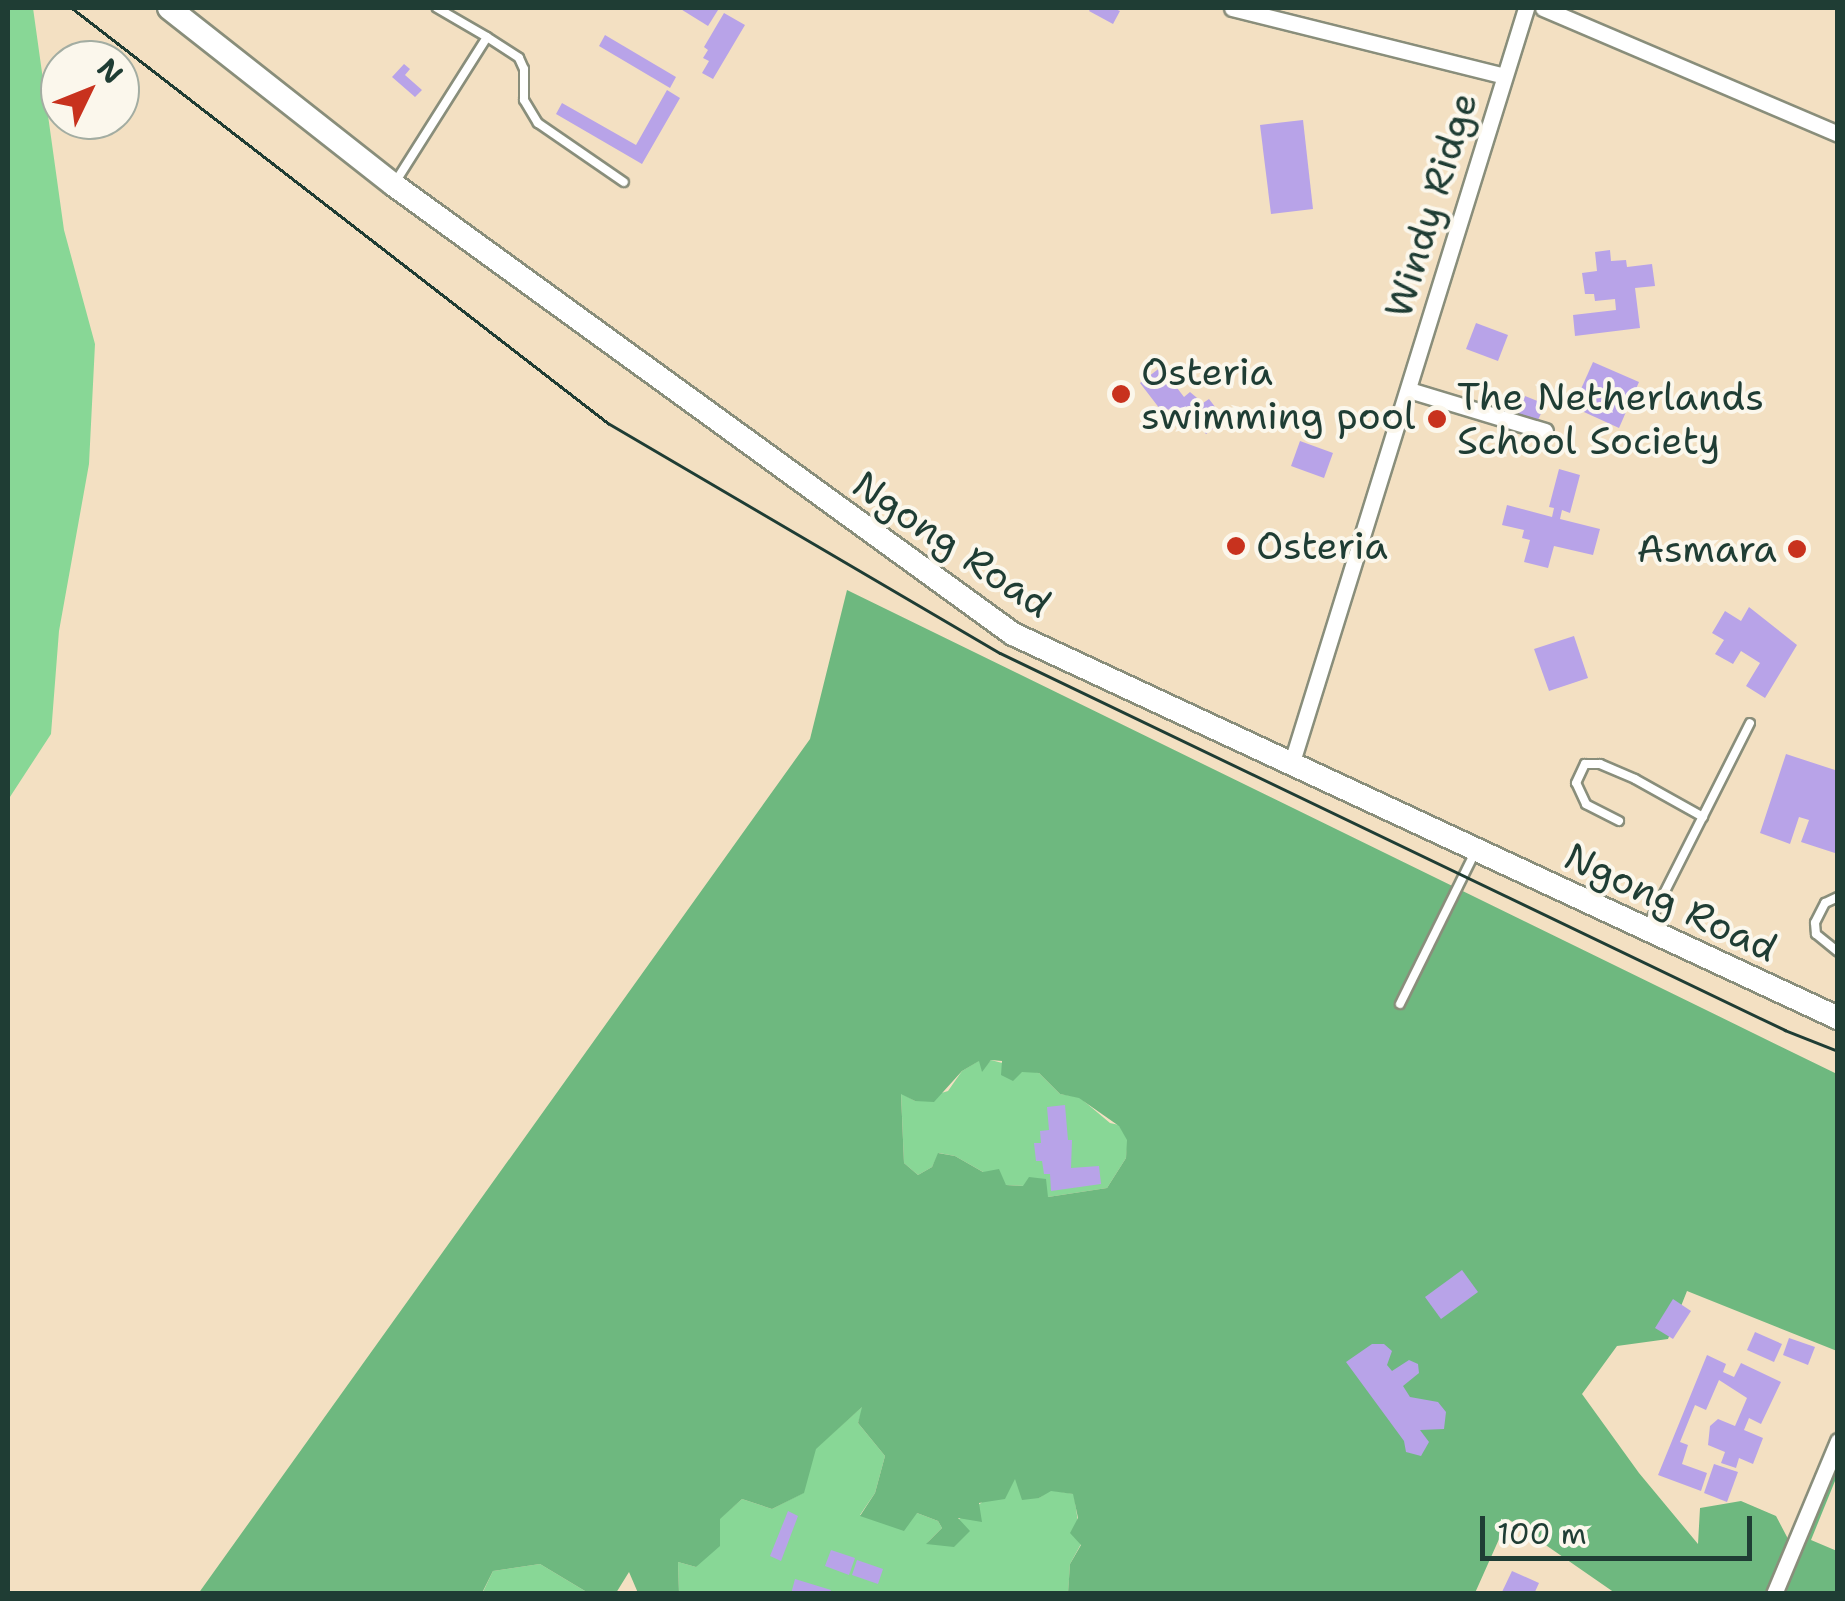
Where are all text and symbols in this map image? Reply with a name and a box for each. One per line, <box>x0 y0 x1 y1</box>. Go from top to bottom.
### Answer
north arrow <box>40 40 140 140</box>
text: N <box>89 50 132 92</box>
street label: Windy Ridge <box>1375 87 1487 323</box>
place label: Osteria swimming pool <box>1141 349 1415 438</box>
place label: The Netherlands School Society <box>1457 374 1764 464</box>
marker: Osteria swimming pool <box>1110 383 1132 405</box>
marker: The Netherlands School Society <box>1426 408 1448 430</box>
street label: Ngong Road <box>844 461 1060 627</box>
place label: Osteria <box>1256 523 1388 569</box>
place label: Asmara <box>1637 526 1777 572</box>
marker: Osteria <box>1225 535 1247 557</box>
marker: Asmara <box>1786 538 1808 560</box>
street label: Ngong Road <box>1558 833 1784 971</box>
scale bar <box>1485 1496 1758 1558</box>
text: 100 m <box>1497 1513 1587 1554</box>

